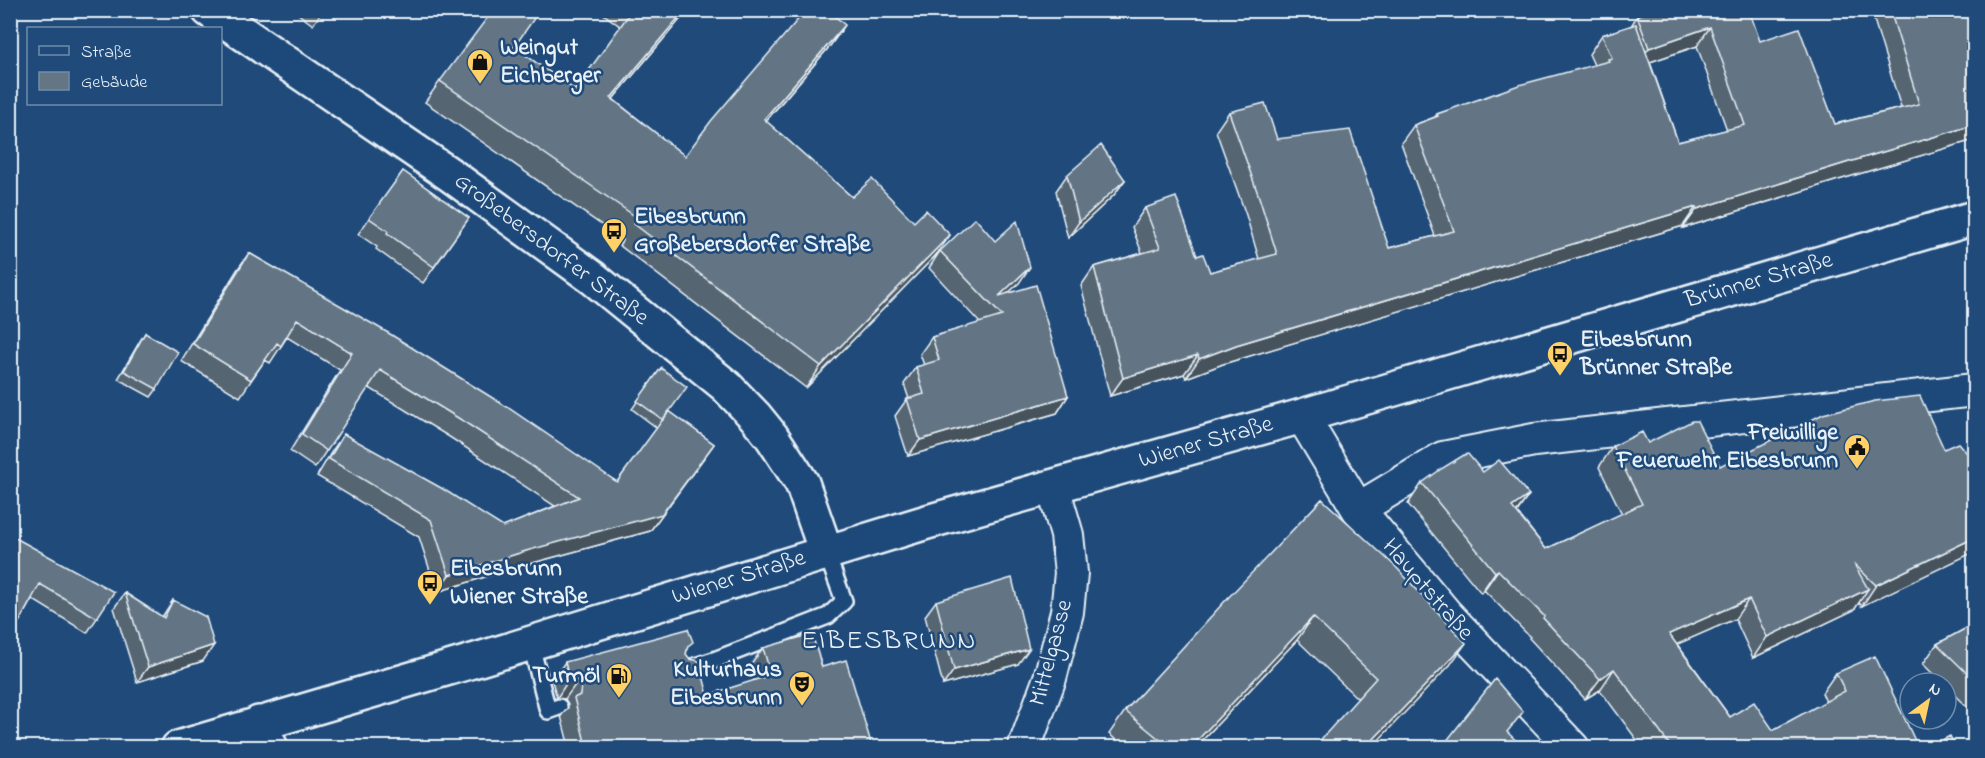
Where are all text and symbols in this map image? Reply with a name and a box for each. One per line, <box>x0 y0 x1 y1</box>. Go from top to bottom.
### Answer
legend <box>27 27 222 105</box>
place label: Weingut Eichberger <box>500 31 601 95</box>
text: Straße <box>81 40 132 66</box>
shop icon: Weingut Eichberger <box>465 47 495 85</box>
text: Gebäude <box>81 70 148 96</box>
street label: Großebersdorfer Straße <box>446 165 656 335</box>
place label: Eibesbrunn Großebersdorfer Straße <box>634 200 872 263</box>
bus stop icon: Eibesbrunn Großebersdorfer Straße <box>599 216 629 254</box>
street label: Brünner Straße <box>1680 243 1837 319</box>
place label: Eibesbrunn Brünner Straße <box>1579 323 1734 386</box>
bus stop icon: Eibesbrunn Brünner Straße <box>1545 339 1575 377</box>
street label: Wiener Straße <box>1135 407 1277 479</box>
place label: Freiwillige Feuerwehr Eibesbrunn <box>1616 416 1839 479</box>
public building icon: Freiwillige Feuerwehr Eibesbrunn <box>1842 432 1872 470</box>
street label: Hauptstraße <box>1373 531 1482 649</box>
street label: Wiener Straße <box>668 541 810 615</box>
place label: Eibesbrunn Wiener Straße <box>450 552 589 615</box>
bus stop icon: Eibesbrunn Wiener Straße <box>415 568 445 606</box>
street label: Mittelgasse <box>1021 596 1083 710</box>
district label: EIBESBRUNN <box>801 622 977 661</box>
place label: Kulturhaus Eibesbrunn <box>670 653 782 716</box>
place label: Turmöl <box>532 659 600 694</box>
fuel station icon: Turmöl <box>604 661 634 699</box>
theatre icon: Kulturhaus Eibesbrunn <box>787 669 817 707</box>
north arrow <box>1898 671 1958 731</box>
text: N <box>1924 677 1946 703</box>

